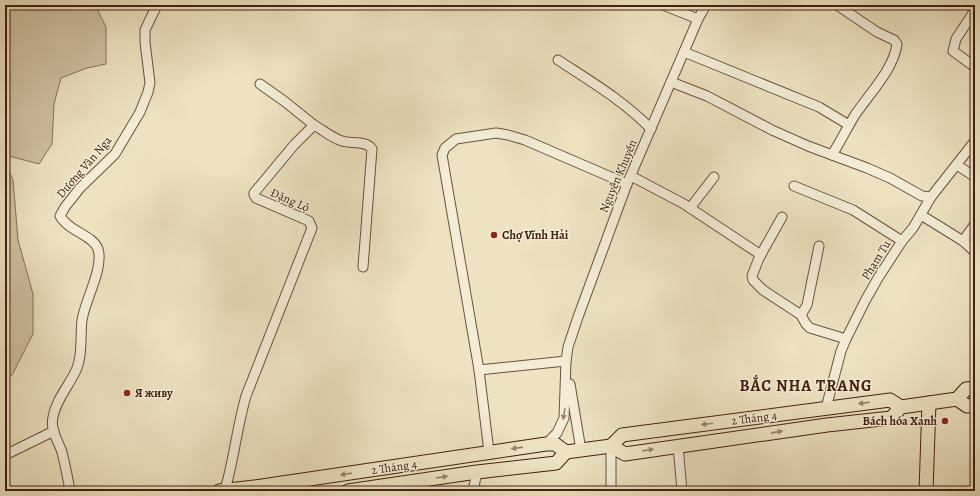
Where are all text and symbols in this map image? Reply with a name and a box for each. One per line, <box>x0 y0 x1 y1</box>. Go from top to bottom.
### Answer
street label: Dương Vân Nga <box>53 132 116 201</box>
street label: Nguyễn Khuyến <box>595 137 641 215</box>
street label: Đặng Lộ <box>268 184 312 216</box>
place label: Chợ Vĩnh Hải <box>502 227 569 243</box>
marker: Chợ Vĩnh Hải <box>489 230 499 240</box>
street label: Phạm Tu <box>858 237 895 283</box>
district label: BẮC NHA TRANG <box>739 374 873 397</box>
place label: Я живу <box>135 385 173 401</box>
marker: Я живу <box>122 388 132 398</box>
one-way arrow <box>858 400 870 406</box>
street label: 2 Tháng 4 <box>730 407 778 429</box>
one-way arrow <box>561 408 567 420</box>
place label: Bách hóa Xanh <box>862 413 937 429</box>
marker: Bách hóa Xanh <box>940 416 950 426</box>
one-way arrow <box>701 421 713 427</box>
one-way arrow <box>771 429 783 435</box>
one-way arrow <box>511 445 523 451</box>
one-way arrow <box>642 447 654 453</box>
street label: 2 Tháng 4 <box>370 456 418 478</box>
one-way arrow <box>340 471 353 477</box>
one-way arrow <box>436 474 448 480</box>

